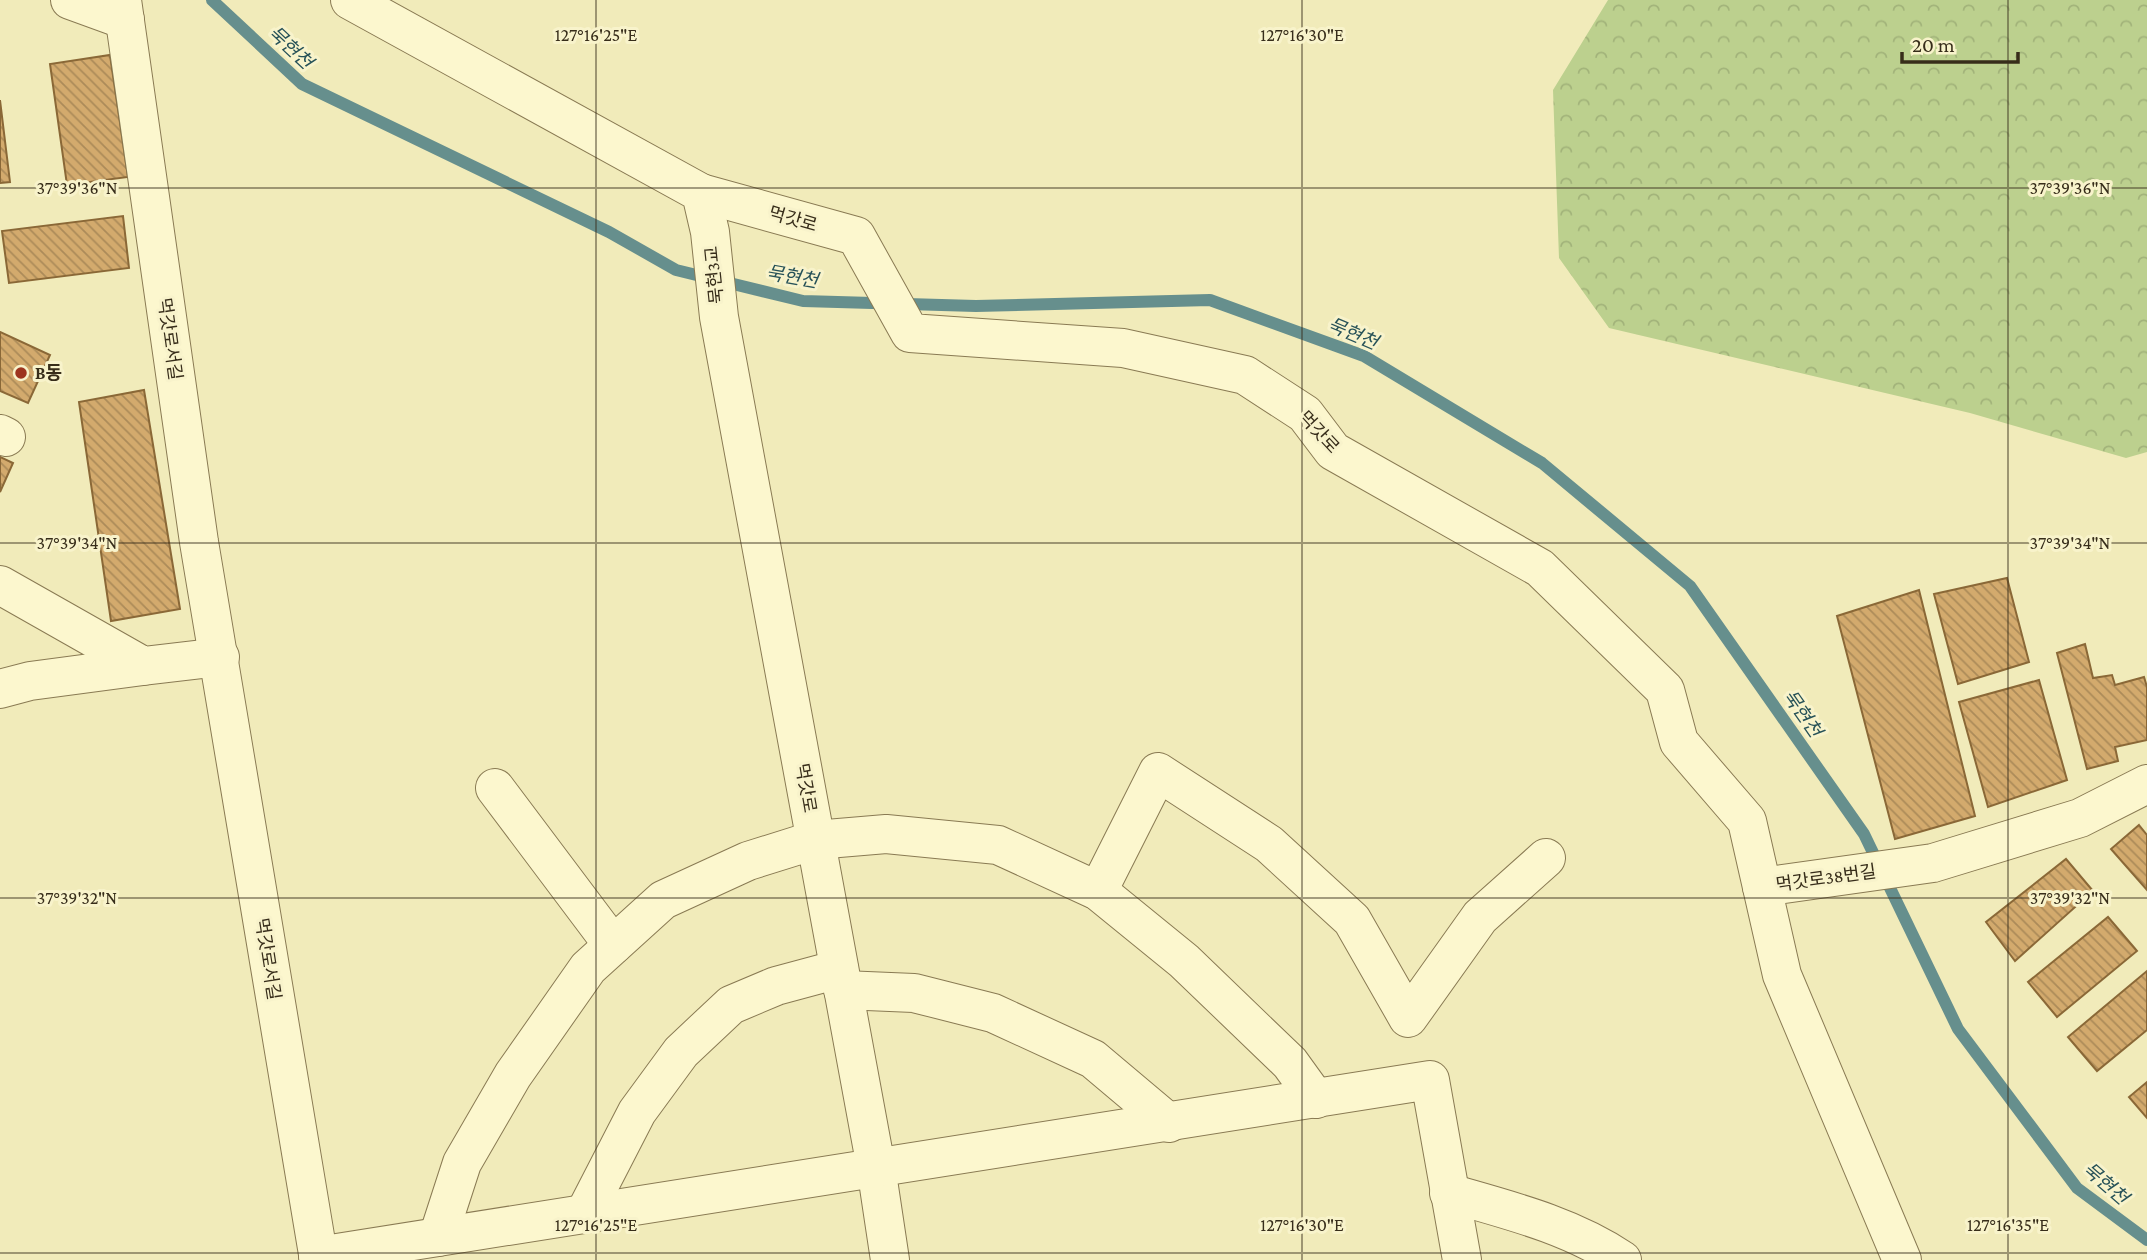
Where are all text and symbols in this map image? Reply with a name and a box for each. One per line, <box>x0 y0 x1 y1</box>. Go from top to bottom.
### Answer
scale bar <box>1902 21 2018 65</box>
water label: 묵현천 <box>264 22 318 74</box>
text: 127°16'25"E <box>555 25 637 45</box>
text: 127°16'30"E <box>1260 25 1344 45</box>
text: 20 m <box>1912 33 1955 57</box>
text: 37°39'36"N <box>36 178 118 198</box>
text: 37°39'36"N <box>2029 178 2111 198</box>
street label: 먹갓로 <box>766 203 820 235</box>
street label: 묵현3교 <box>701 245 727 305</box>
water label: 묵현천 <box>764 262 821 292</box>
street label: 먹갓로서길 <box>154 297 186 381</box>
water label: 묵현천 <box>1325 314 1382 354</box>
place label: B동 <box>35 363 62 383</box>
marker: B동 <box>13 365 29 381</box>
street label: 먹갓로 <box>1295 407 1343 457</box>
text: 37°39'34"N <box>37 533 118 553</box>
text: 37°39'34"N <box>2030 533 2111 553</box>
water label: 묵현천 <box>1779 686 1827 742</box>
street label: 먹갓로 <box>792 762 820 814</box>
street label: 먹갓로38번길 <box>1775 861 1877 895</box>
text: 37°39'32"N <box>37 888 117 908</box>
text: 37°39'32"N <box>2030 888 2110 908</box>
street label: 먹갓로서길 <box>252 917 284 1001</box>
water label: 묵현천 <box>2079 1158 2133 1209</box>
text: 127°16'25"E <box>555 1215 637 1235</box>
text: 127°16'30"E <box>1260 1215 1344 1235</box>
text: 127°16'35"E <box>1967 1215 2049 1235</box>

